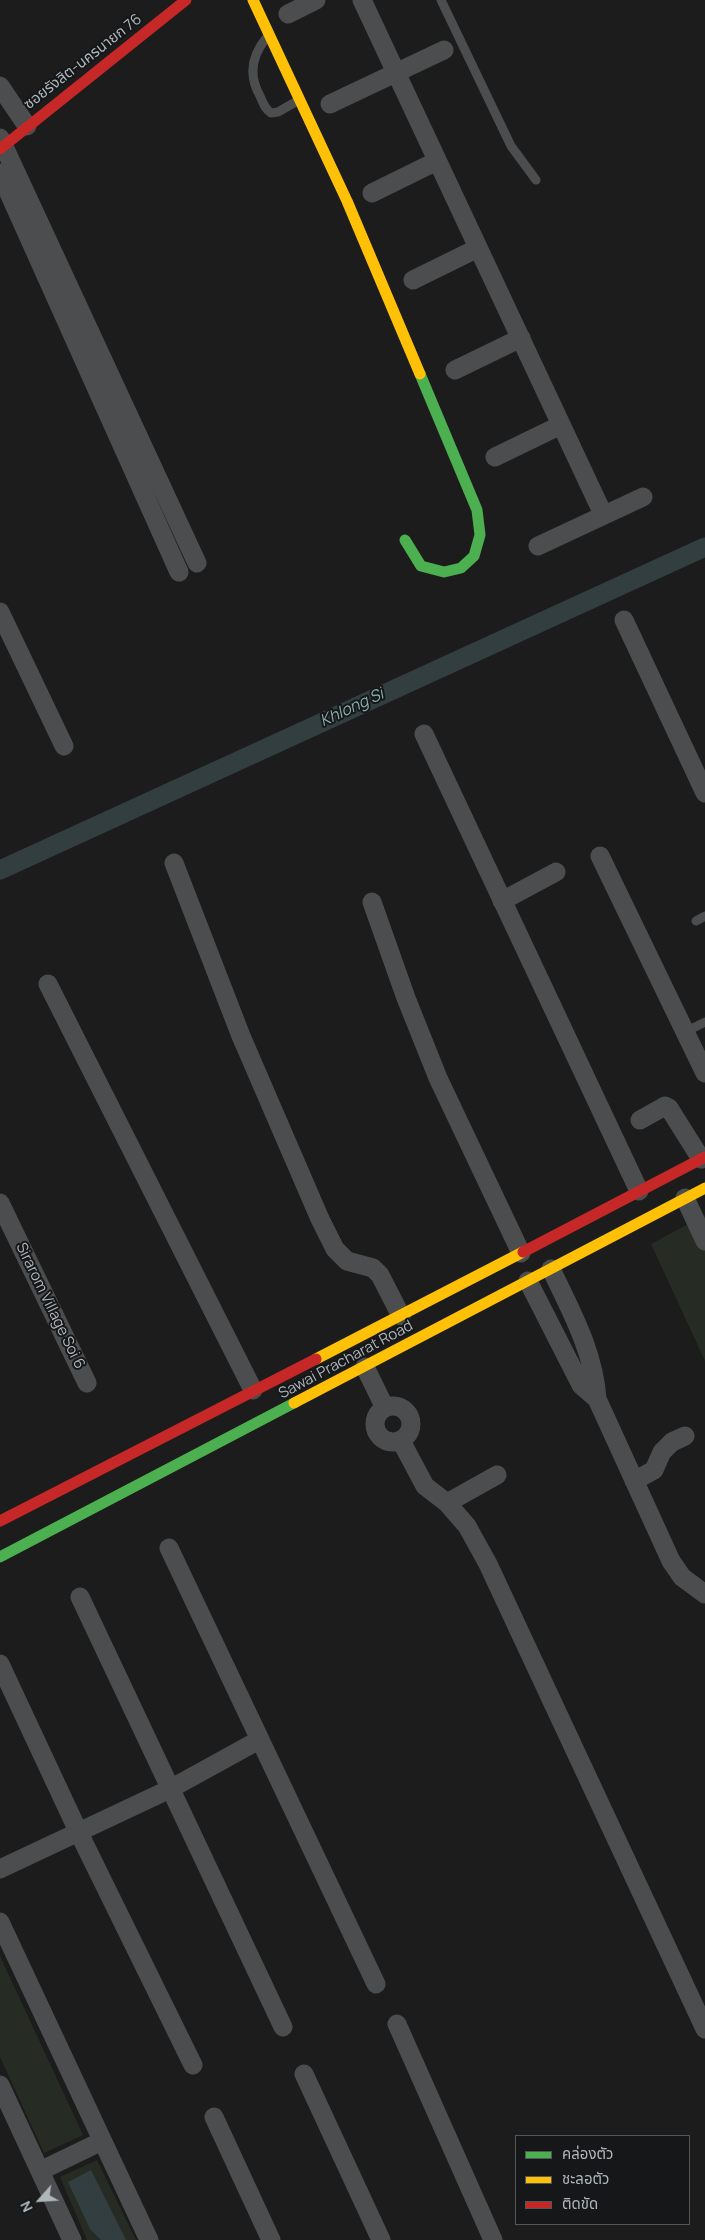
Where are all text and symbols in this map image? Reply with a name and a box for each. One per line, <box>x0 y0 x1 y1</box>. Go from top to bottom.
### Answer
street label: ซอยรังสิต-นครนายก 76 <box>21 10 145 114</box>
water label: Khlong Si <box>317 685 387 731</box>
street label: Sirarom Village Soi 6 <box>12 1240 88 1372</box>
street label: Sawai Pracharat Road <box>276 1317 416 1403</box>
legend <box>515 2135 690 2225</box>
text: คล่องตัว <box>562 2143 613 2164</box>
text: ชะลอตัว <box>562 2168 609 2189</box>
north arrow <box>15 2175 65 2225</box>
text: ติดขัด <box>562 2193 598 2214</box>
text: N <box>15 2198 37 2215</box>

